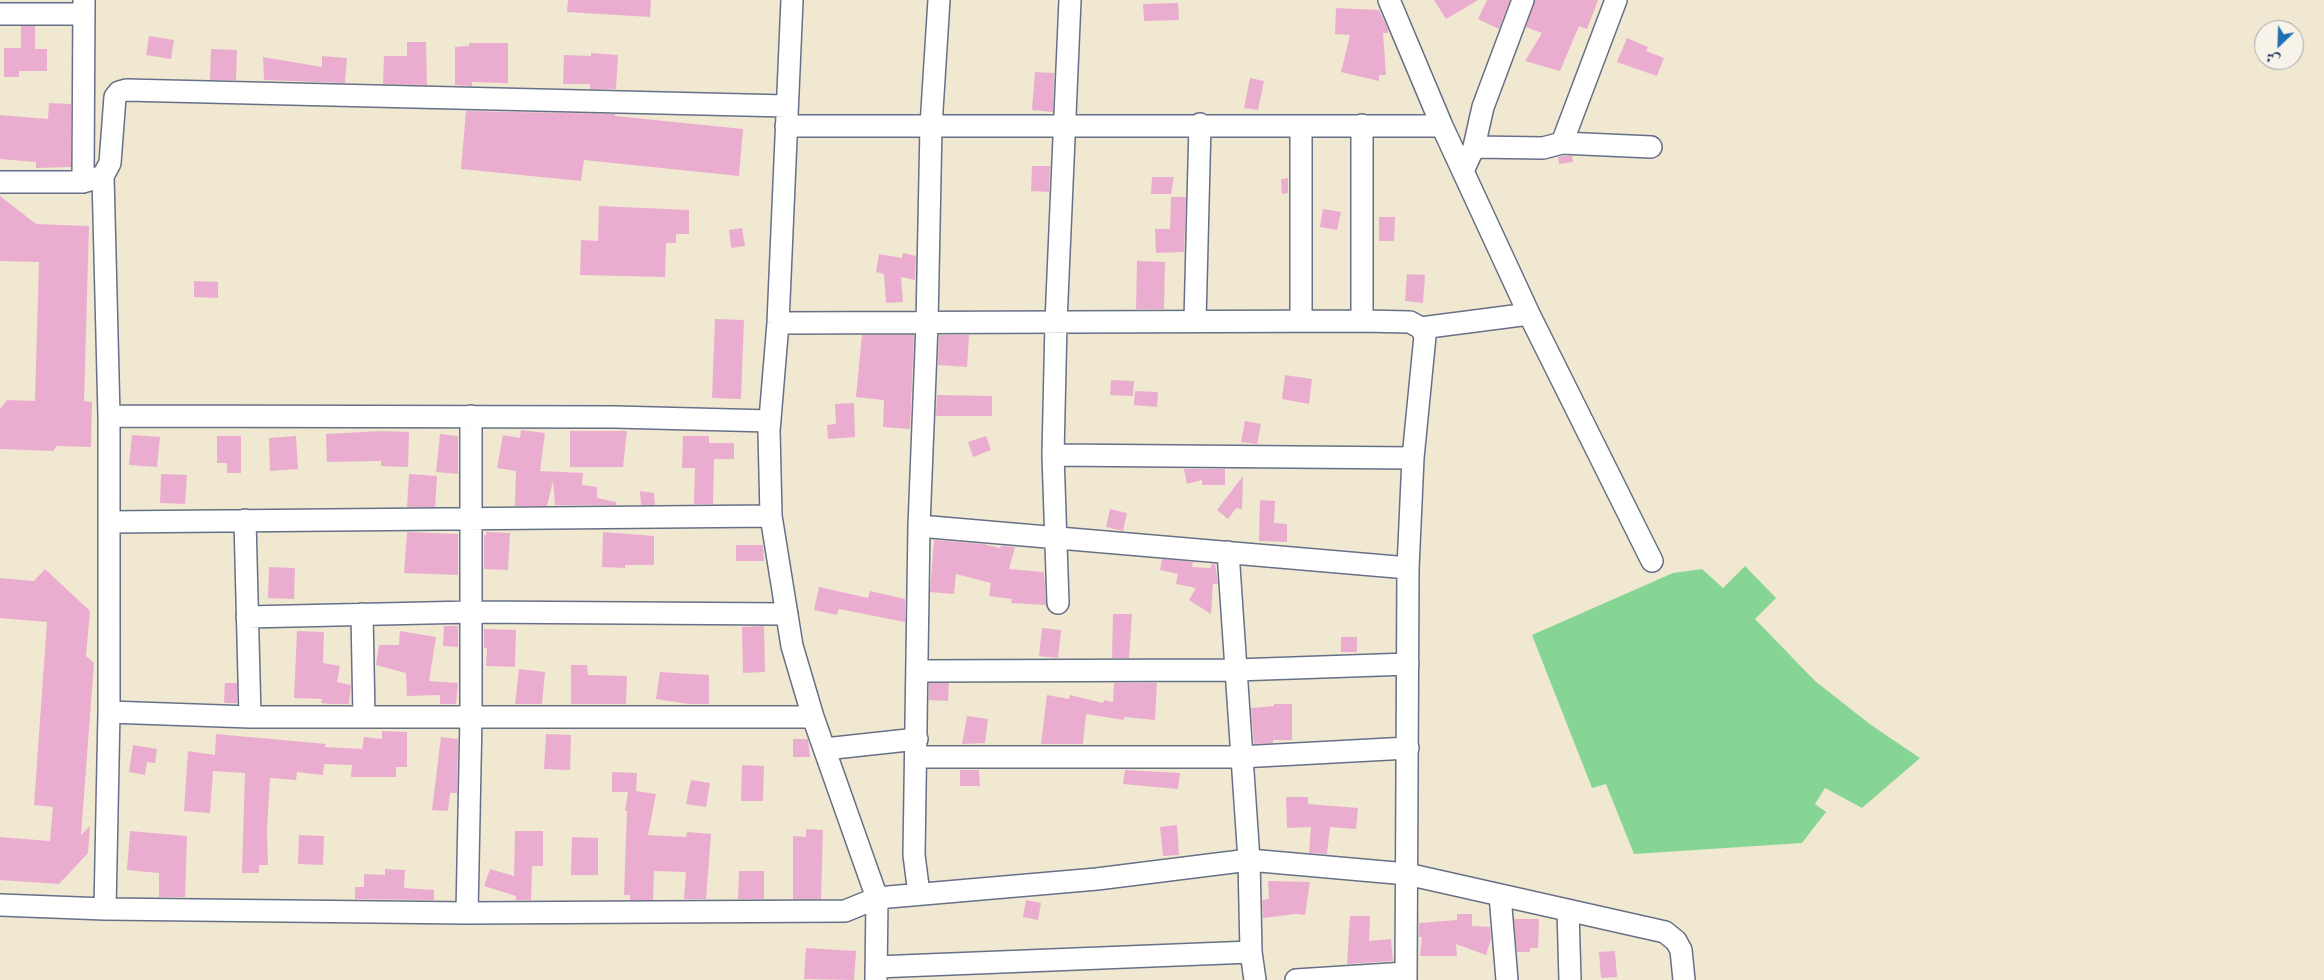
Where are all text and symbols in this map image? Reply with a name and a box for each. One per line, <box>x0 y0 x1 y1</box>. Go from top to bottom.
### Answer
north arrow <box>2254 20 2304 70</box>
text: ش <box>2263 48 2283 69</box>

